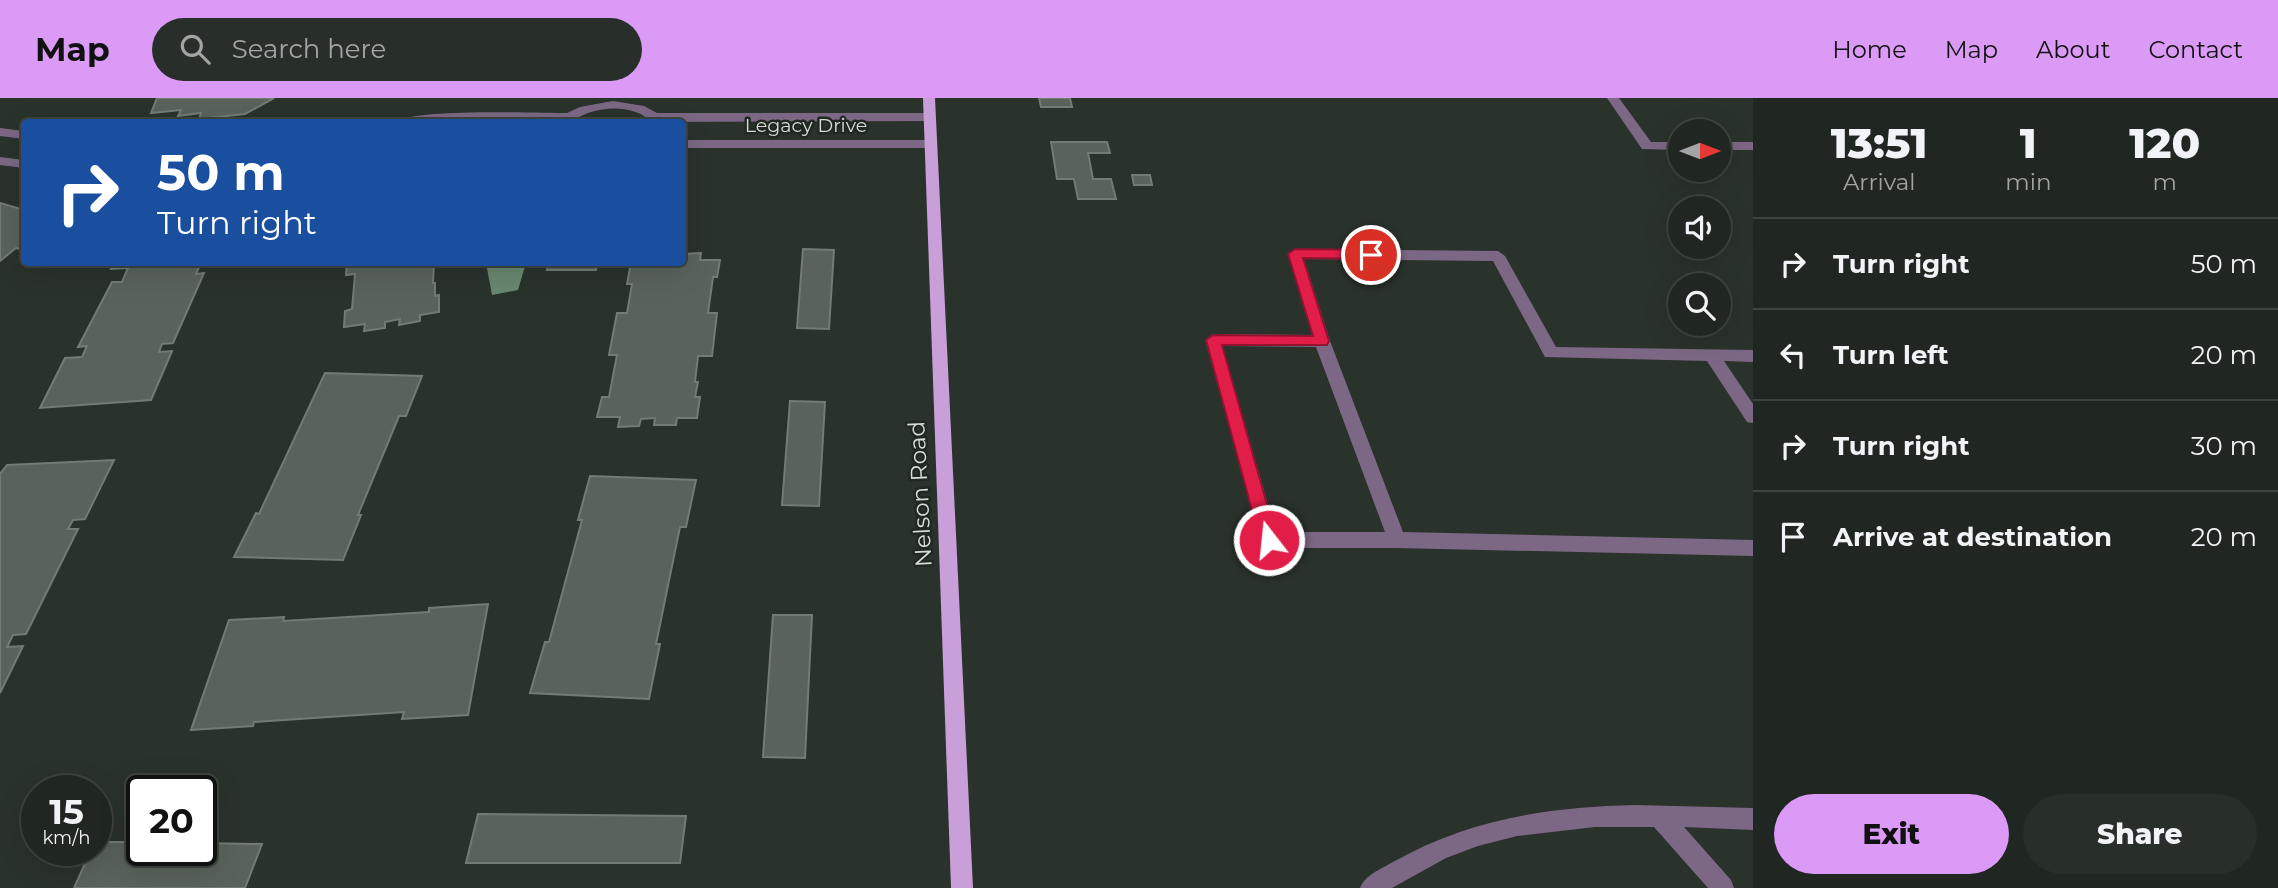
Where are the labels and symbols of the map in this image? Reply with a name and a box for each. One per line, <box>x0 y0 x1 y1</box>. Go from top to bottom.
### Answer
street label: Legacy Drive <box>745 114 867 137</box>
north arrow <box>1668 119 1731 182</box>
pin <box>1341 225 1401 285</box>
street label: Nelson Road <box>902 420 938 568</box>
position arrow <box>1232 503 1306 577</box>
speed limit sign: 20 <box>126 775 217 866</box>

